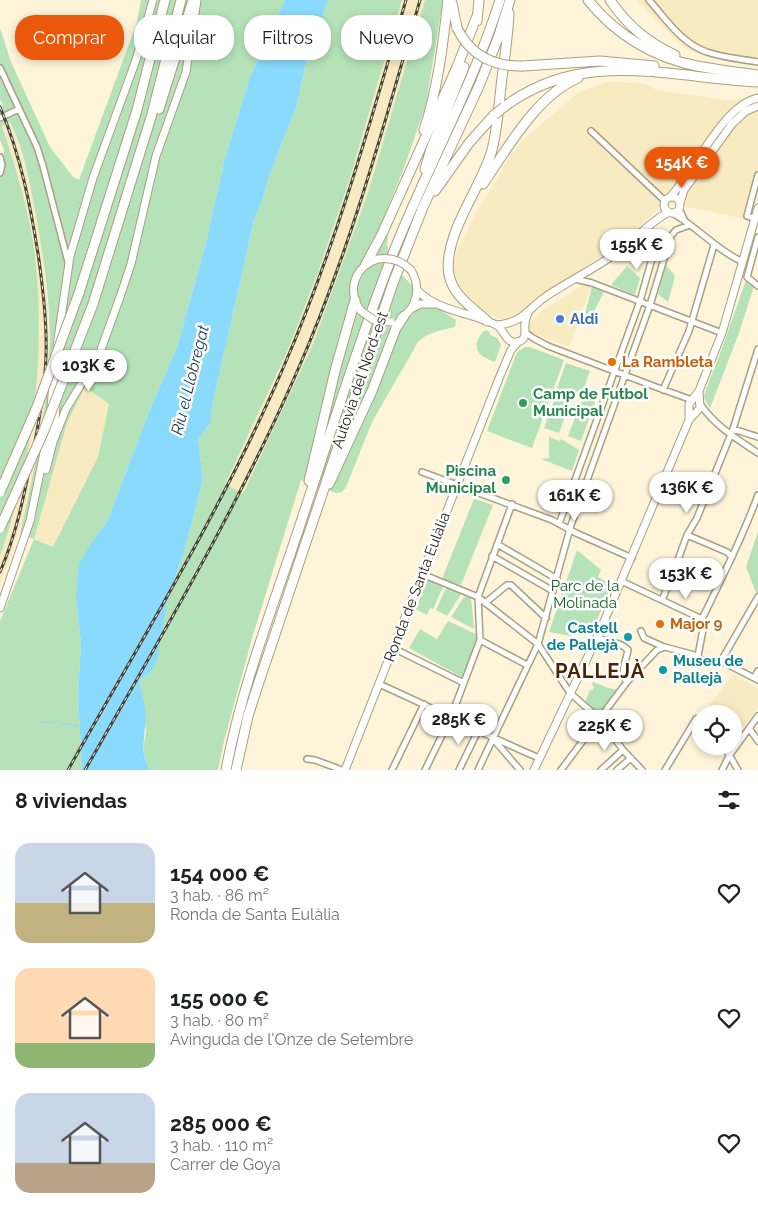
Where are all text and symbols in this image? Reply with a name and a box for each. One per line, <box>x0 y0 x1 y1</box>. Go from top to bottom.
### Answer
chip: Comprar <box>15 15 124 60</box>
chip: Alquilar <box>134 15 234 60</box>
chip: Filtros <box>244 15 331 60</box>
chip: Nuevo <box>341 15 432 60</box>
pin: 154K € <box>641 146 723 189</box>
text: 154K € <box>655 153 709 172</box>
pin: 155K € <box>596 228 678 271</box>
text: 155K € <box>611 235 663 254</box>
street label: Autovia del Nord-est <box>328 309 392 451</box>
place label: Aldi <box>570 310 598 328</box>
marker: Aldi <box>554 313 566 325</box>
water label: Riu el Llobregat <box>167 322 213 437</box>
pin: 103K € <box>48 350 130 392</box>
place label: La Rambleta <box>622 353 713 371</box>
text: 103K € <box>62 356 116 375</box>
marker: La Rambleta <box>606 356 618 368</box>
place label: Camp de Futbol Municipal <box>533 385 648 420</box>
marker: Camp de Futbol Municipal <box>517 397 529 409</box>
place label: Piscina Municipal <box>426 462 496 497</box>
pin: 136K € <box>646 472 728 514</box>
marker: Piscina Municipal <box>500 474 512 486</box>
text: 136K € <box>660 478 714 497</box>
pin: 161K € <box>534 480 616 522</box>
text: 161K € <box>549 486 601 505</box>
street label: Ronda de Santa Eulàlia <box>380 509 454 665</box>
pin: 153K € <box>645 558 727 600</box>
text: 153K € <box>660 564 712 583</box>
park label: Parc de la Molinada <box>551 577 619 612</box>
place label: Major 9 <box>670 615 723 633</box>
marker: Major 9 <box>654 618 666 630</box>
place label: Castell de Pallejà <box>547 619 618 654</box>
marker: Castell de Pallejà <box>622 631 634 643</box>
place label: Museu de Pallejà <box>673 652 743 687</box>
district label: PALLEJÀ <box>555 659 645 683</box>
marker: Museu de Pallejà <box>657 664 669 676</box>
pin: 285K € <box>418 704 500 746</box>
map controls <box>692 705 742 755</box>
button: locate <box>692 705 742 755</box>
text: 285K € <box>432 710 486 729</box>
pin: 225K € <box>564 710 646 752</box>
text: 225K € <box>578 716 632 735</box>
icon: filters <box>715 786 743 814</box>
text: 8 viviendas <box>15 788 127 813</box>
text: 154 000 € <box>170 861 270 886</box>
icon: home <box>55 863 115 923</box>
icon: heart <box>715 879 743 907</box>
text: 3 hab. · 86 m² <box>170 886 269 905</box>
text: Ronda de Santa Eulàlia <box>170 905 340 924</box>
text: 155 000 € <box>170 986 269 1011</box>
icon: home <box>55 988 115 1048</box>
icon: heart <box>715 1004 743 1032</box>
text: 3 hab. · 80 m² <box>170 1011 269 1030</box>
text: Avinguda de l'Onze de Setembre <box>170 1030 413 1049</box>
text: 285 000 € <box>170 1111 272 1136</box>
icon: home <box>55 1113 115 1173</box>
icon: heart <box>715 1129 743 1157</box>
text: 3 hab. · 110 m² <box>170 1136 273 1155</box>
text: Carrer de Goya <box>170 1155 281 1174</box>

